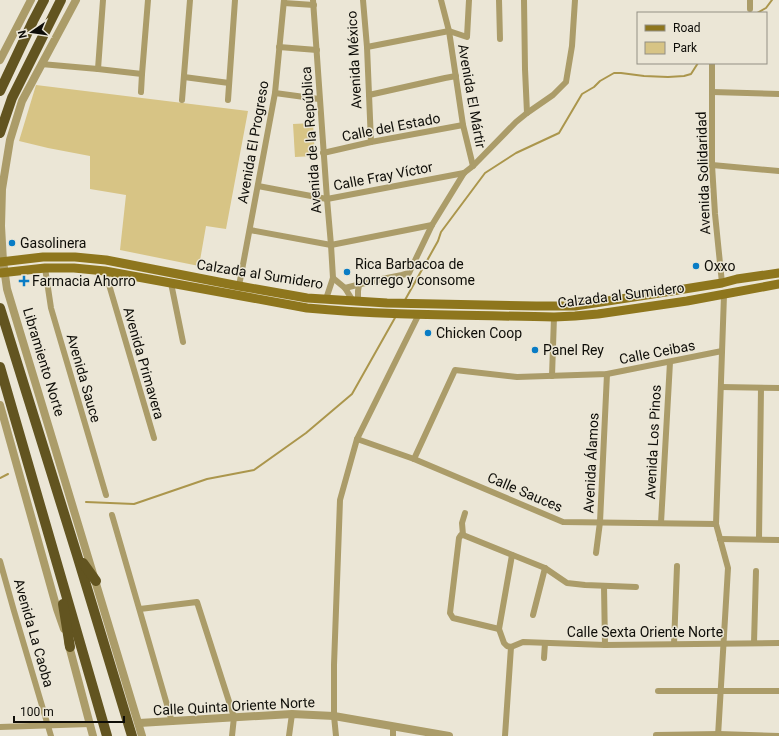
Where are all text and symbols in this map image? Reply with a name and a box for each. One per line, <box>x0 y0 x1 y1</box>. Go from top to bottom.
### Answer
street label: Avenida México <box>343 10 365 110</box>
north arrow <box>12 12 52 52</box>
legend <box>637 12 767 64</box>
text: Road <box>673 21 701 35</box>
text: N <box>15 29 30 39</box>
text: Park <box>673 41 698 55</box>
street label: Avenida El Mártir <box>455 43 489 150</box>
street label: Avenida de la República <box>298 66 324 214</box>
street label: Avenida El Progreso <box>234 79 272 205</box>
street label: Calle del Estado <box>340 110 442 144</box>
street label: Avenida Solidaridad <box>693 111 713 235</box>
street label: Calle Fray Víctor <box>332 158 434 193</box>
place label: Gasolinera <box>20 235 86 251</box>
marker: Gasolinera <box>7 238 17 248</box>
street label: Calzada al Sumidero <box>196 256 324 292</box>
place label: Rica Barbacoa de borrego y consome <box>355 256 475 288</box>
place label: Oxxo <box>704 258 735 274</box>
marker: Oxxo <box>691 261 701 271</box>
marker: Rica Barbacoa de borrego y consome <box>342 267 352 277</box>
place label: Farmacia Ahorro <box>32 273 136 289</box>
marker: Farmacia Ahorro <box>19 276 29 286</box>
street label: Calzada al Sumidero <box>557 279 685 311</box>
street label: Avenida Primavera <box>120 305 168 421</box>
street label: Libramiento Norte <box>20 306 68 418</box>
place label: Chicken Coop <box>436 325 522 341</box>
marker: Chicken Coop <box>423 328 433 338</box>
street label: Avenida Sauce <box>64 332 104 424</box>
street label: Calle Ceibas <box>618 337 696 367</box>
place label: Panel Rey <box>543 342 604 358</box>
marker: Panel Rey <box>530 345 540 355</box>
street label: Avenida Los Pinos <box>642 384 664 500</box>
street label: Avenida Álamos <box>579 412 602 514</box>
street label: Calle Sauces <box>485 469 565 515</box>
street label: Avenida La Caoba <box>11 577 57 689</box>
street label: Calle Sexta Oriente Norte <box>567 624 723 640</box>
street label: Calle Quinta Oriente Norte <box>153 694 315 718</box>
scale bar <box>14 698 124 724</box>
text: 100 m <box>20 705 54 719</box>

